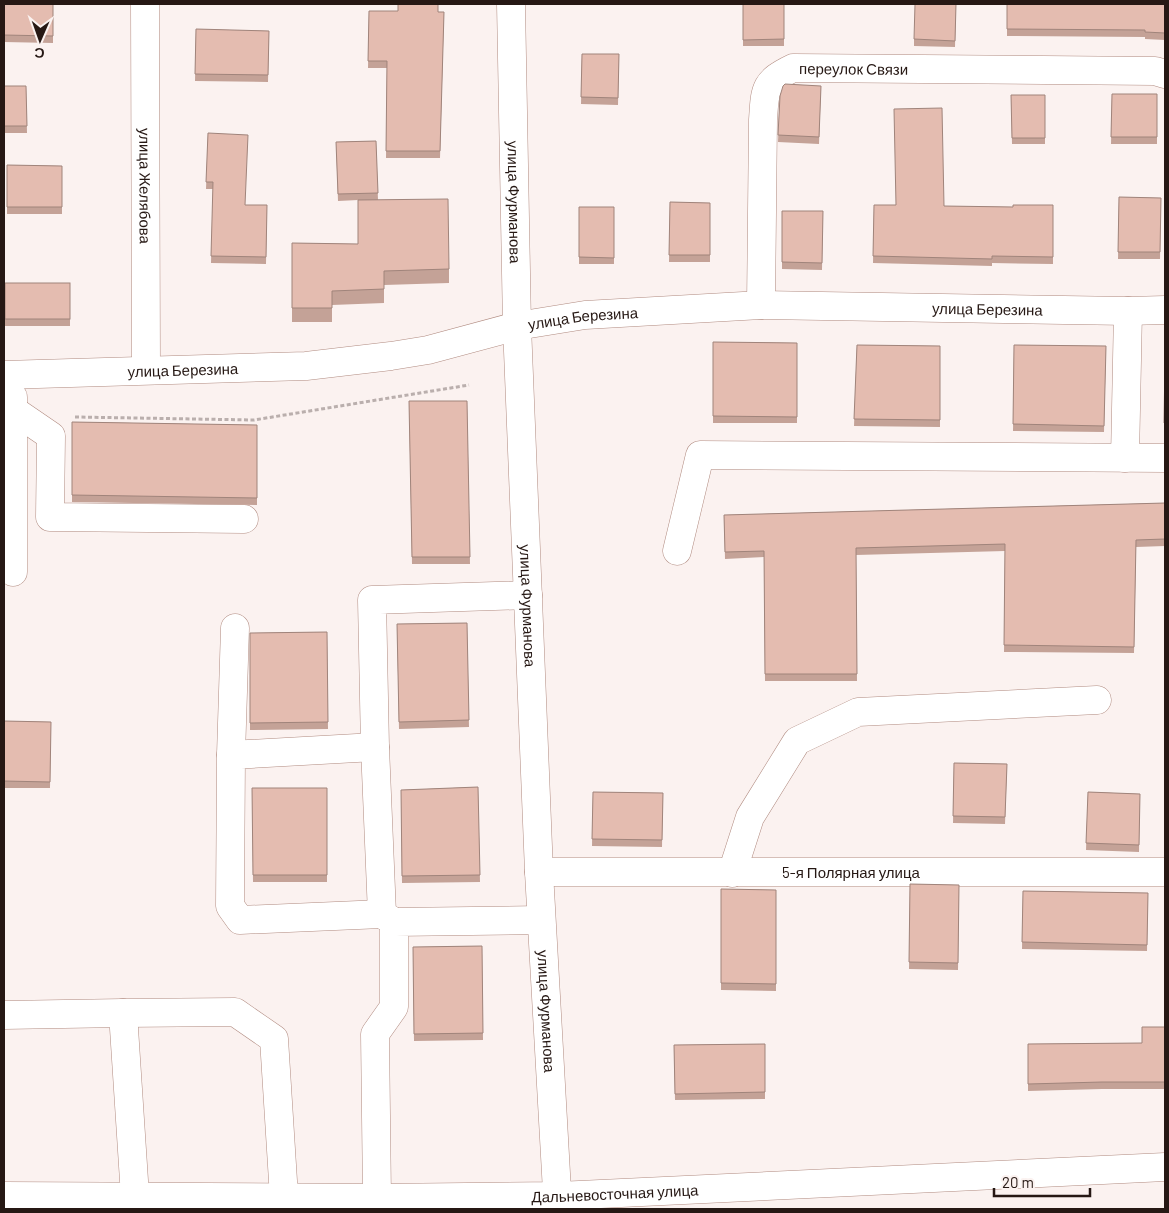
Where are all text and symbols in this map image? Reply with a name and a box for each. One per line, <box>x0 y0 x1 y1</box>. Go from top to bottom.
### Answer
north arrow <box>15 15 65 65</box>
text: С <box>34 45 45 62</box>
street label: переулок Связи <box>799 59 908 78</box>
street label: улица Желябова <box>136 128 155 245</box>
street label: улица Фурманова <box>505 140 525 264</box>
street label: улица Березина <box>932 299 1044 319</box>
street label: улица Березина <box>527 303 639 333</box>
street label: улица Березина <box>127 359 239 380</box>
street label: улица Фурманова <box>517 544 540 668</box>
street label: 5-я Полярная улица <box>782 863 921 881</box>
street label: улица Фурманова <box>534 949 559 1074</box>
scale bar <box>994 1166 1090 1198</box>
text: 20 m <box>1002 1173 1034 1191</box>
street label: Дальневосточная улица <box>531 1180 699 1205</box>

